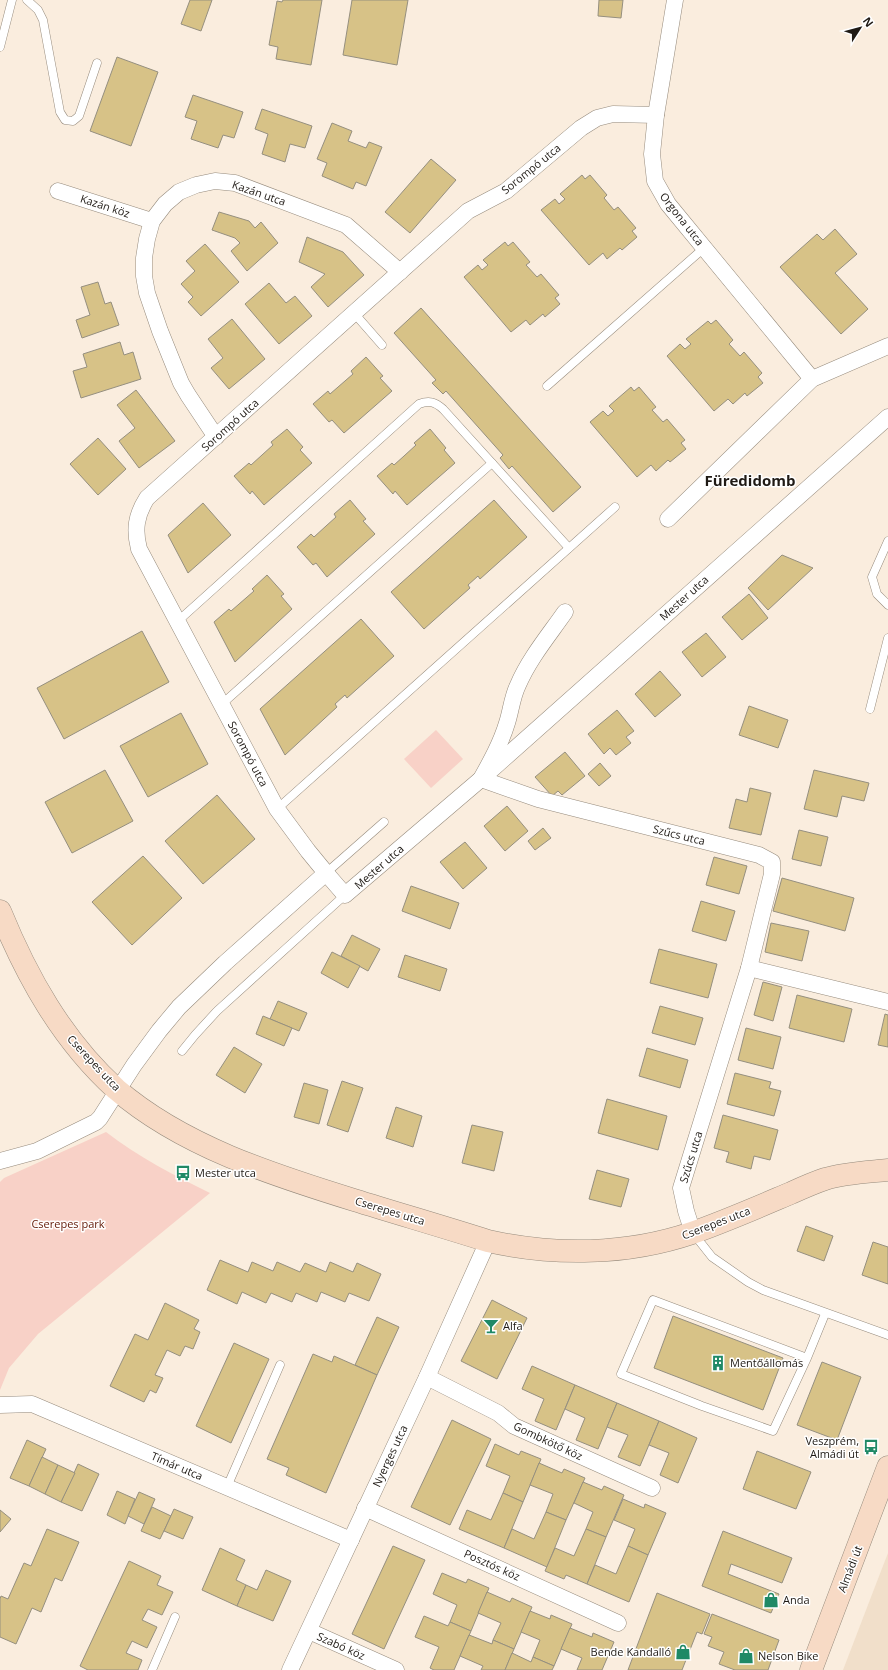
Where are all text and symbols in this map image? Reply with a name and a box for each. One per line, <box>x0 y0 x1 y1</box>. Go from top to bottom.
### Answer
north arrow <box>840 8 880 48</box>
text: N <box>860 14 877 30</box>
street label: Sorompó utca <box>498 140 563 197</box>
street label: Kazán utca <box>230 176 288 209</box>
street label: Orgona utca <box>657 189 708 248</box>
street label: Kazán köz <box>78 190 132 221</box>
street label: Sorompó utca <box>198 395 262 454</box>
district label: Füredidomb <box>705 470 795 490</box>
street label: Mester utca <box>656 572 711 624</box>
street label: Sorompó utca <box>225 718 272 789</box>
street label: Szűcs utca <box>651 821 707 848</box>
street label: Mester utca <box>351 841 407 892</box>
street label: Cserepes utca <box>64 1031 124 1094</box>
street label: Szűcs utca <box>676 1129 705 1185</box>
bus stop icon: Mester utca <box>174 1164 192 1182</box>
place label: Mester utca <box>195 1165 256 1180</box>
street label: Cserepes utca <box>353 1193 427 1228</box>
street label: Cserepes utca <box>679 1203 752 1242</box>
park label: Cserepes park <box>31 1216 105 1231</box>
bar icon: Alfa <box>482 1317 500 1335</box>
place label: Alfa <box>503 1318 523 1333</box>
building icon: Mentőállomás <box>709 1354 727 1372</box>
place label: Mentőállomás <box>730 1355 803 1370</box>
street label: Gombkötő köz <box>511 1418 585 1463</box>
street label: Nyerges utca <box>369 1422 410 1489</box>
place label: Veszprém, Almádi út <box>805 1433 859 1461</box>
bus stop icon: Veszprém, Almádi út <box>862 1438 880 1456</box>
street label: Tímár utca <box>149 1448 205 1483</box>
street label: Almádi út <box>834 1543 865 1594</box>
street label: Posztós köz <box>462 1546 523 1584</box>
shop icon: Anda <box>762 1591 780 1609</box>
place label: Anda <box>783 1592 810 1607</box>
street label: Szabó köz <box>315 1628 368 1663</box>
shop icon: Bende Kandalló <box>674 1643 692 1661</box>
place label: Bende Kandalló <box>591 1644 671 1659</box>
shop icon: Nelson Bike <box>737 1647 755 1665</box>
place label: Nelson Bike <box>758 1648 819 1663</box>

